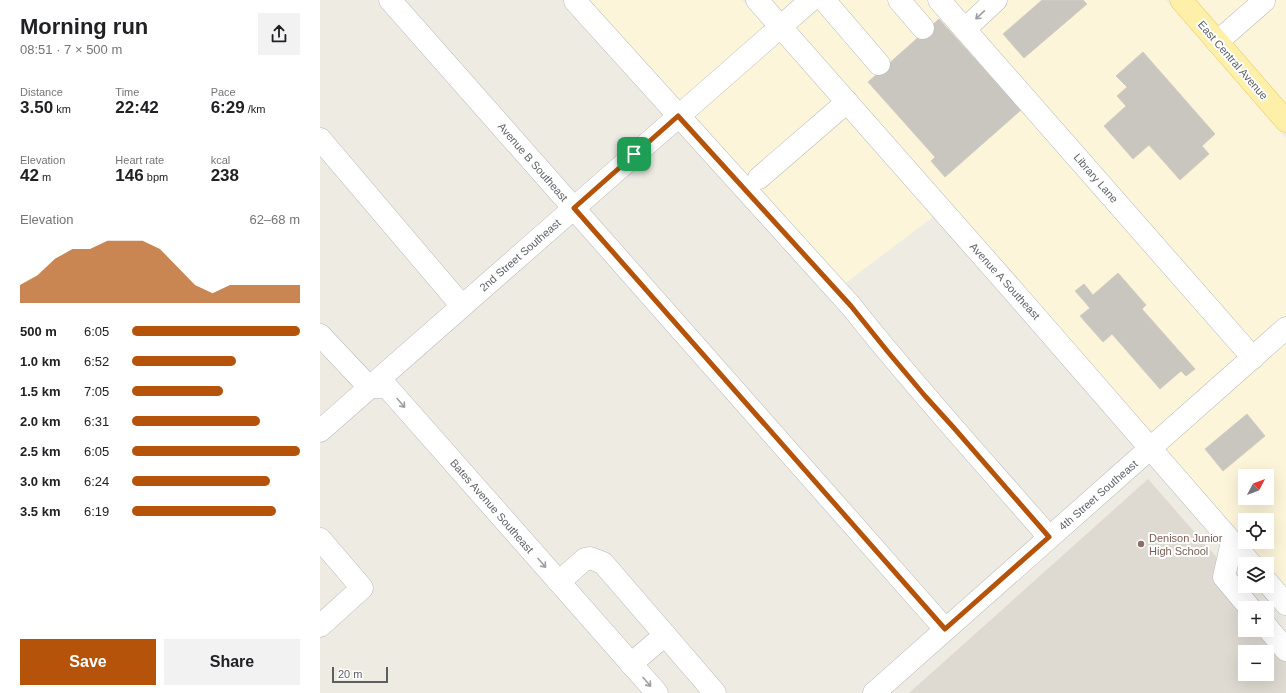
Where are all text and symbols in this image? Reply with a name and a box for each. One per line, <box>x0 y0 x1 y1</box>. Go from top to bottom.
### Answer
one-way arrow <box>975 10 985 19</box>
button: share <box>258 13 300 55</box>
text: Morning run <box>20 14 148 39</box>
street label: East Central Avenue <box>1196 18 1270 102</box>
text: 08:51 · 7 × 500 m <box>20 42 122 57</box>
text: Distance <box>20 86 63 98</box>
text: Time <box>115 86 139 98</box>
text: Pace <box>211 86 236 98</box>
text: 3.50 <box>20 98 53 117</box>
text: 22:42 <box>115 98 159 117</box>
text: 6:29 <box>211 98 245 117</box>
text: km <box>53 103 71 115</box>
text: /km <box>245 103 265 115</box>
street label: Avenue B Southeast <box>496 120 570 204</box>
pin <box>617 137 651 171</box>
icon: arrive <box>623 143 645 165</box>
street label: Library Lane <box>1071 151 1121 205</box>
text: Elevation <box>20 154 65 166</box>
text: Heart rate <box>115 154 164 166</box>
text: kcal <box>211 154 230 166</box>
text: 42 <box>20 166 39 185</box>
text: 146 <box>115 166 144 185</box>
text: 238 <box>211 166 239 185</box>
text: m <box>39 171 51 183</box>
text: bpm <box>144 171 168 183</box>
text: Elevation <box>20 212 73 227</box>
text: 62–68 m <box>249 212 300 227</box>
street label: 2nd Street Southeast <box>477 217 563 293</box>
street label: Avenue A Southeast <box>967 240 1043 322</box>
text: 500 m <box>20 324 57 339</box>
text: 6:05 <box>84 324 109 339</box>
text: 1.0 km <box>20 354 60 369</box>
text: 6:52 <box>84 354 109 369</box>
text: 1.5 km <box>20 384 60 399</box>
text: 7:05 <box>84 384 109 399</box>
one-way arrow <box>396 397 405 408</box>
text: 2.0 km <box>20 414 60 429</box>
text: 6:31 <box>84 414 109 429</box>
text: 2.5 km <box>20 444 60 459</box>
text: 6:05 <box>84 444 109 459</box>
street label: Bates Avenue Southeast <box>448 457 536 555</box>
street label: 4th Street Southeast <box>1056 458 1140 532</box>
north arrow <box>1238 469 1274 505</box>
map controls <box>1238 469 1274 681</box>
text: 3.0 km <box>20 474 60 489</box>
text: 6:24 <box>84 474 109 489</box>
text: 3.5 km <box>20 504 60 519</box>
text: 6:19 <box>84 504 109 519</box>
button: locate <box>1238 513 1274 549</box>
place label: Denison Junior High School <box>1149 532 1223 557</box>
marker: Denison Junior High School <box>1136 539 1146 549</box>
button: layers <box>1238 557 1274 593</box>
one-way arrow <box>538 558 547 569</box>
button: + <box>1238 601 1274 637</box>
button: Save <box>20 639 156 685</box>
button: Share <box>164 639 300 685</box>
button: − <box>1238 645 1274 681</box>
scale bar <box>332 665 388 684</box>
text: 20 m <box>338 668 362 680</box>
one-way arrow <box>642 676 651 687</box>

